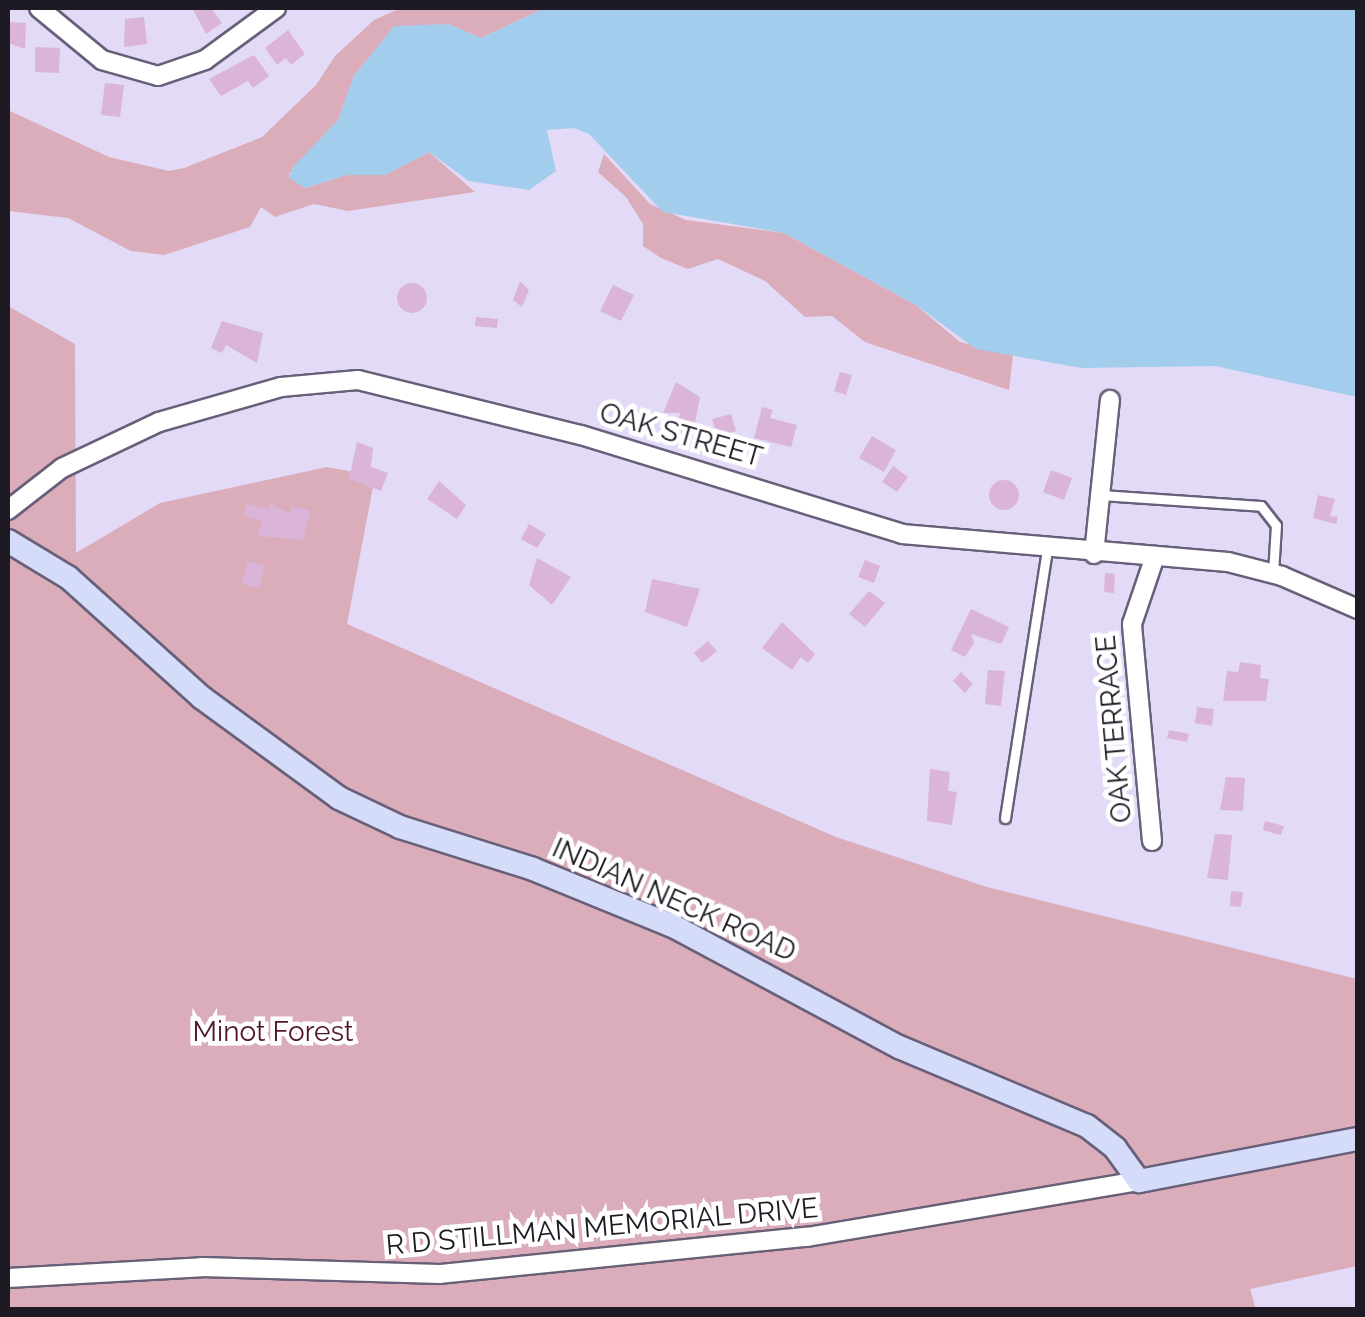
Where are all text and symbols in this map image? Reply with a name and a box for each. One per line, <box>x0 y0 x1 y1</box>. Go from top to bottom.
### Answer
street label: OAK STREET <box>596 396 766 474</box>
street label: OAK TERRACE <box>1089 633 1139 825</box>
street label: INDIAN NECK ROAD <box>547 831 801 969</box>
park label: Minot Forest <box>193 1015 353 1049</box>
street label: R D STILLMAN MEMORIAL DRIVE <box>384 1191 820 1263</box>

